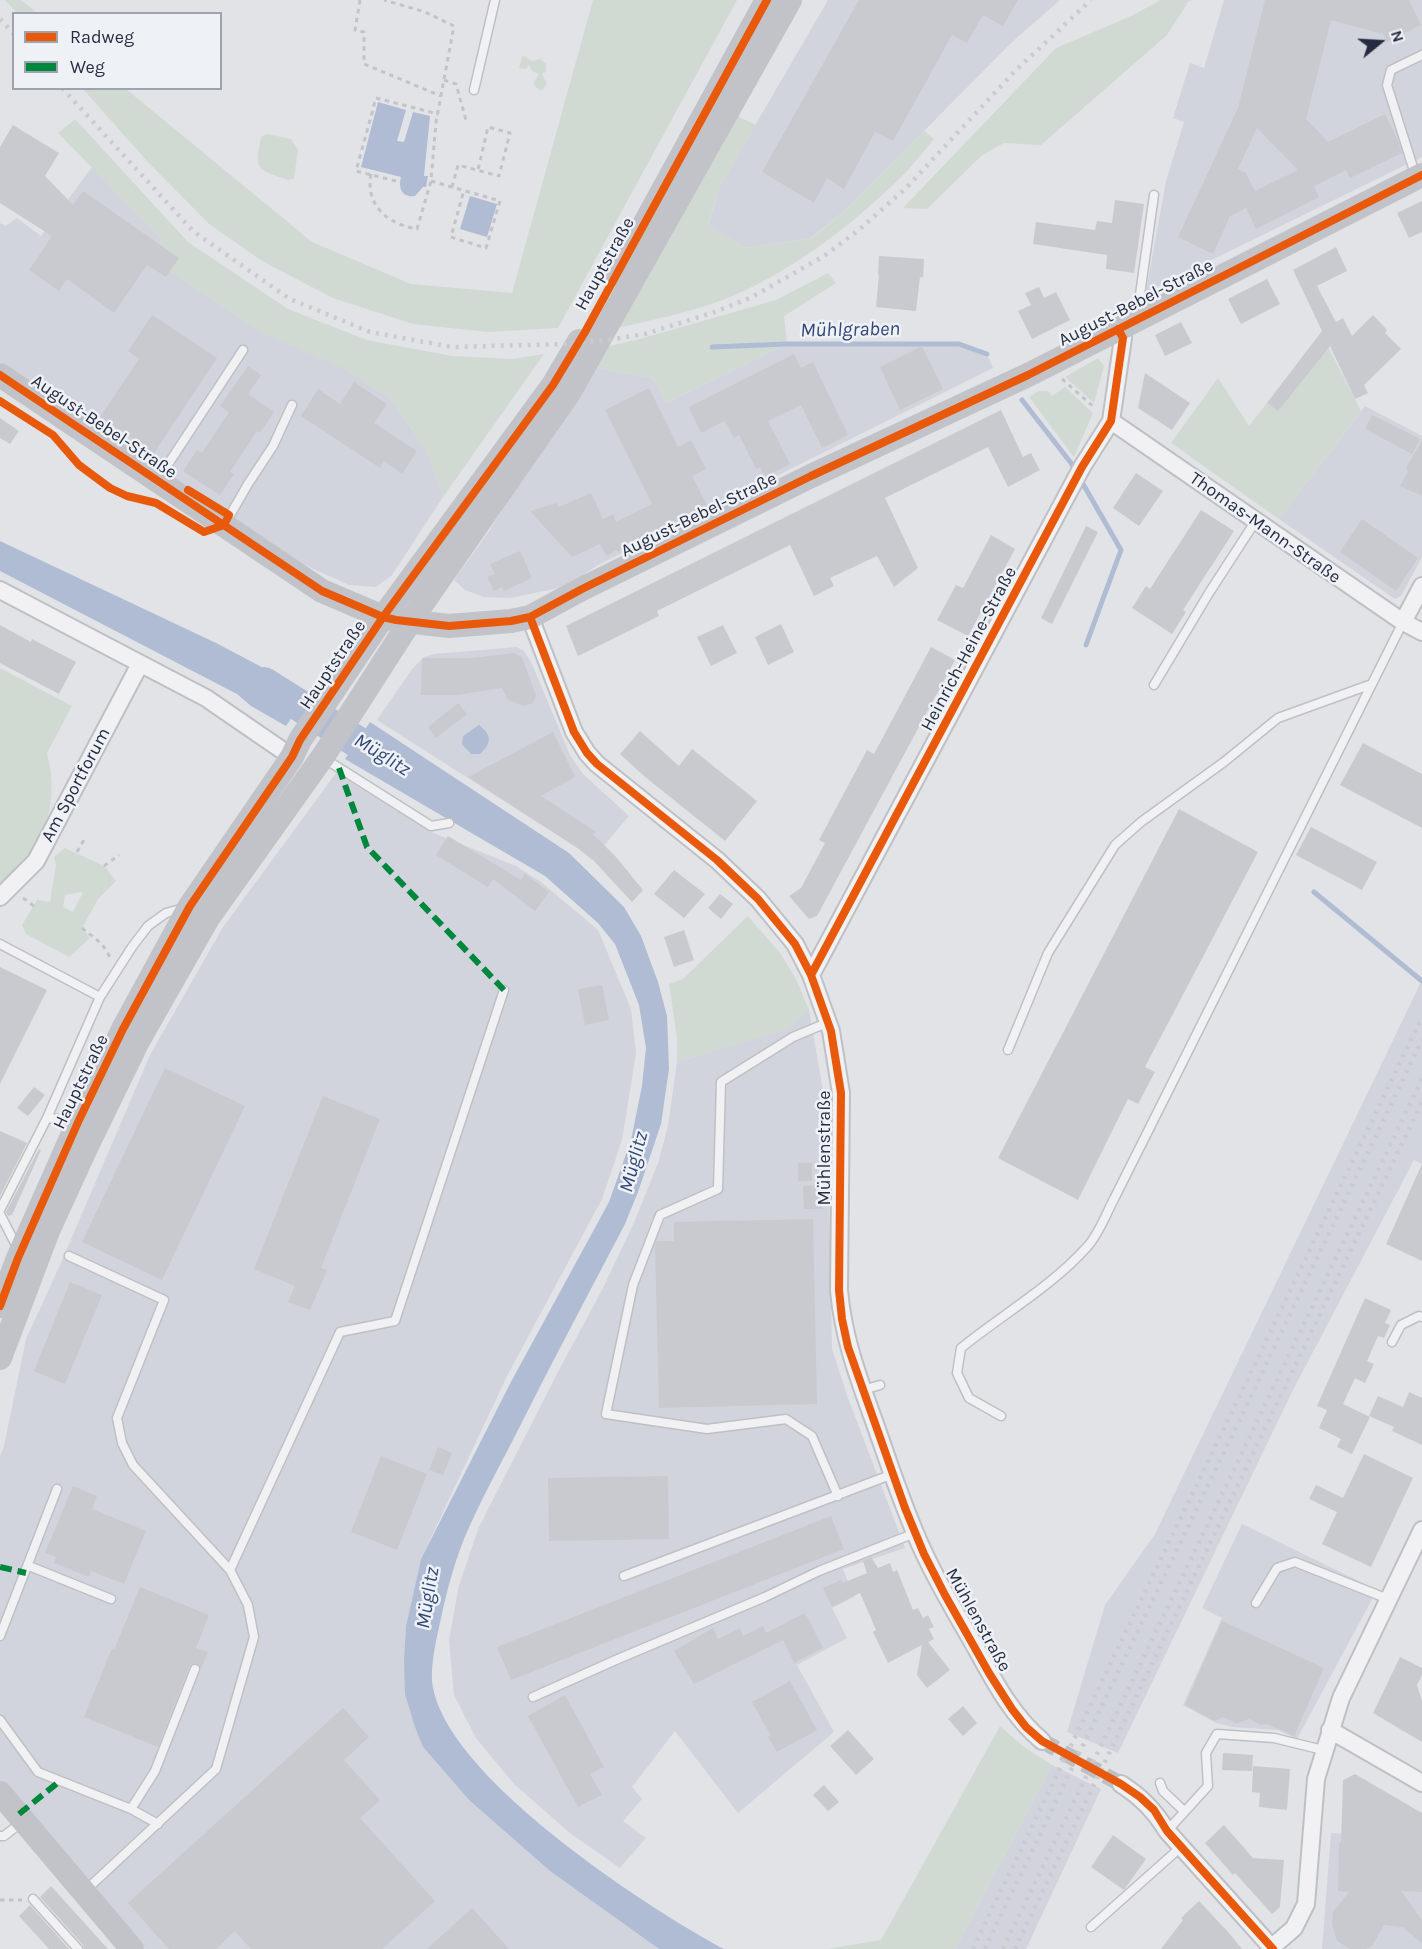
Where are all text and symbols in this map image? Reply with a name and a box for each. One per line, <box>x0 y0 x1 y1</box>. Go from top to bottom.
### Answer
legend <box>12 12 222 90</box>
north arrow <box>1350 12 1410 72</box>
text: Radweg <box>70 26 134 48</box>
text: N <box>1387 28 1408 45</box>
text: Weg <box>70 56 105 78</box>
street label: Hauptstraße <box>571 214 639 314</box>
street label: August-Bebel-Straße <box>1055 255 1217 351</box>
water label: Mühlgraben <box>800 317 900 343</box>
street label: August-Bebel-Straße <box>27 370 181 484</box>
street label: August-Bebel-Straße <box>618 468 780 562</box>
street label: Thomas-Mann-Straße <box>1185 468 1345 588</box>
street label: Heinrich-Heine-Straße <box>916 563 1022 735</box>
street label: Hauptstraße <box>295 616 371 714</box>
street label: Am Sportforum <box>37 724 115 846</box>
water label: Müglitz <box>349 728 415 782</box>
street label: Hauptstraße <box>49 1031 113 1133</box>
street label: Mühlenstraße <box>814 1090 836 1206</box>
water label: Müglitz <box>614 1129 654 1195</box>
street label: Mühlenstraße <box>941 1564 1015 1676</box>
water label: Müglitz <box>411 1565 445 1631</box>

